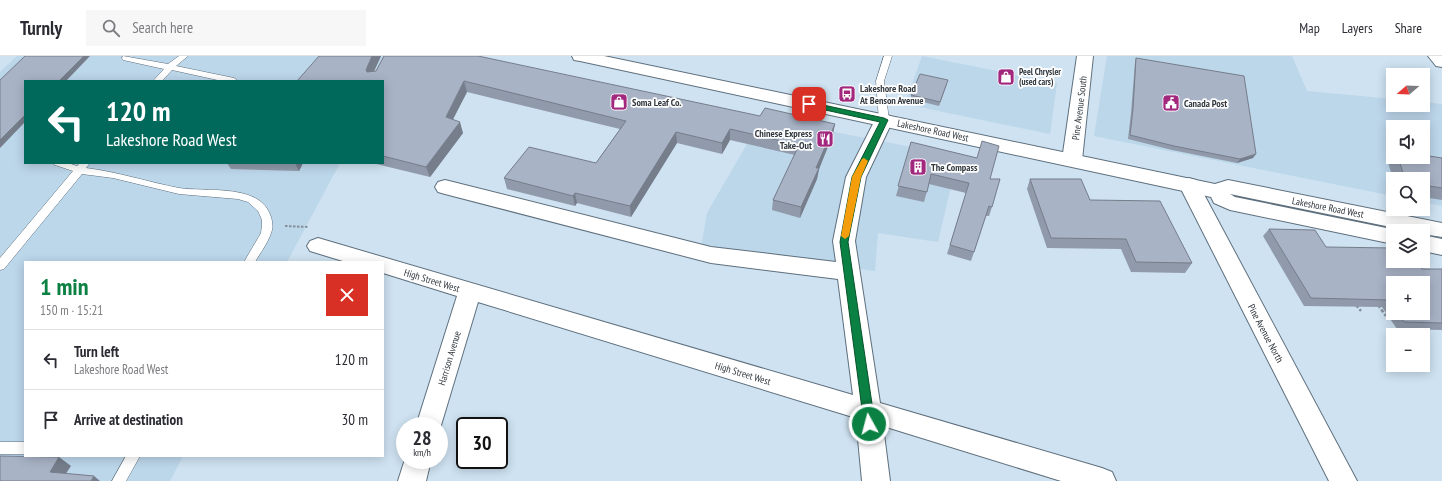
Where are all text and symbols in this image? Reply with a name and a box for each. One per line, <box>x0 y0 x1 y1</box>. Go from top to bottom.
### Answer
search box <box>86 10 366 46</box>
text: Turnly <box>20 16 62 40</box>
icon: search <box>100 17 122 39</box>
text: Search here <box>132 18 193 37</box>
text: Map <box>1299 19 1320 37</box>
text: Layers <box>1342 19 1373 37</box>
text: Share <box>1395 19 1422 37</box>
place label: Peel Chrysler (used cars) <box>1019 66 1061 88</box>
shop icon: Peel Chrysler (used cars) <box>996 67 1016 87</box>
north arrow <box>1386 68 1430 112</box>
map controls <box>1386 68 1430 372</box>
street label: Pine Avenue South <box>1069 75 1090 141</box>
place label: Lakeshore Road At Benson Avenue <box>859 82 924 107</box>
bus stop icon: Lakeshore Road At Benson Avenue <box>837 84 857 104</box>
pin <box>792 87 826 121</box>
text: 120 m <box>106 92 170 129</box>
shop icon: Soma Leaf Co. <box>609 92 629 112</box>
icon: arrive <box>798 93 820 115</box>
public building icon: Canada Post <box>1161 93 1181 113</box>
icon: left <box>40 96 92 148</box>
place label: Soma Leaf Co. <box>632 96 681 109</box>
place label: Canada Post <box>1184 97 1227 110</box>
street label: Lakeshore Road West <box>896 117 970 144</box>
button: sound <box>1386 120 1430 164</box>
place label: Chinese Express Take-Out <box>755 127 812 152</box>
text: Lakeshore Road West <box>106 128 237 151</box>
restaurant icon: Chinese Express Take-Out <box>815 129 835 149</box>
building icon: The Compass <box>908 157 928 177</box>
place label: The Compass <box>931 161 978 174</box>
button: search <box>1386 172 1430 216</box>
street label: Lakeshore Road West <box>1291 194 1365 221</box>
button: layers <box>1386 224 1430 268</box>
street label: High Street West <box>402 266 462 295</box>
text: 1 min <box>40 271 88 302</box>
button: close <box>326 274 368 316</box>
button: + <box>1386 276 1430 320</box>
text: 150 m · 15:21 <box>40 302 103 319</box>
street label: Pine Avenue North <box>1245 302 1286 365</box>
button: − <box>1386 328 1430 372</box>
street label: Harrison Avenue <box>435 329 464 387</box>
text: Turn left <box>74 342 119 361</box>
icon: left <box>40 349 62 371</box>
text: 120 m <box>335 350 368 369</box>
street label: High Street West <box>713 359 773 388</box>
text: Lakeshore Road West <box>74 361 168 378</box>
position arrow <box>848 403 890 445</box>
icon: arrive <box>40 409 62 431</box>
text: Arrive at destination <box>74 410 183 429</box>
text: 30 m <box>342 410 368 429</box>
speed limit sign: 30 <box>456 417 508 469</box>
text: 28 <box>412 425 432 451</box>
text: km/h <box>413 446 431 459</box>

